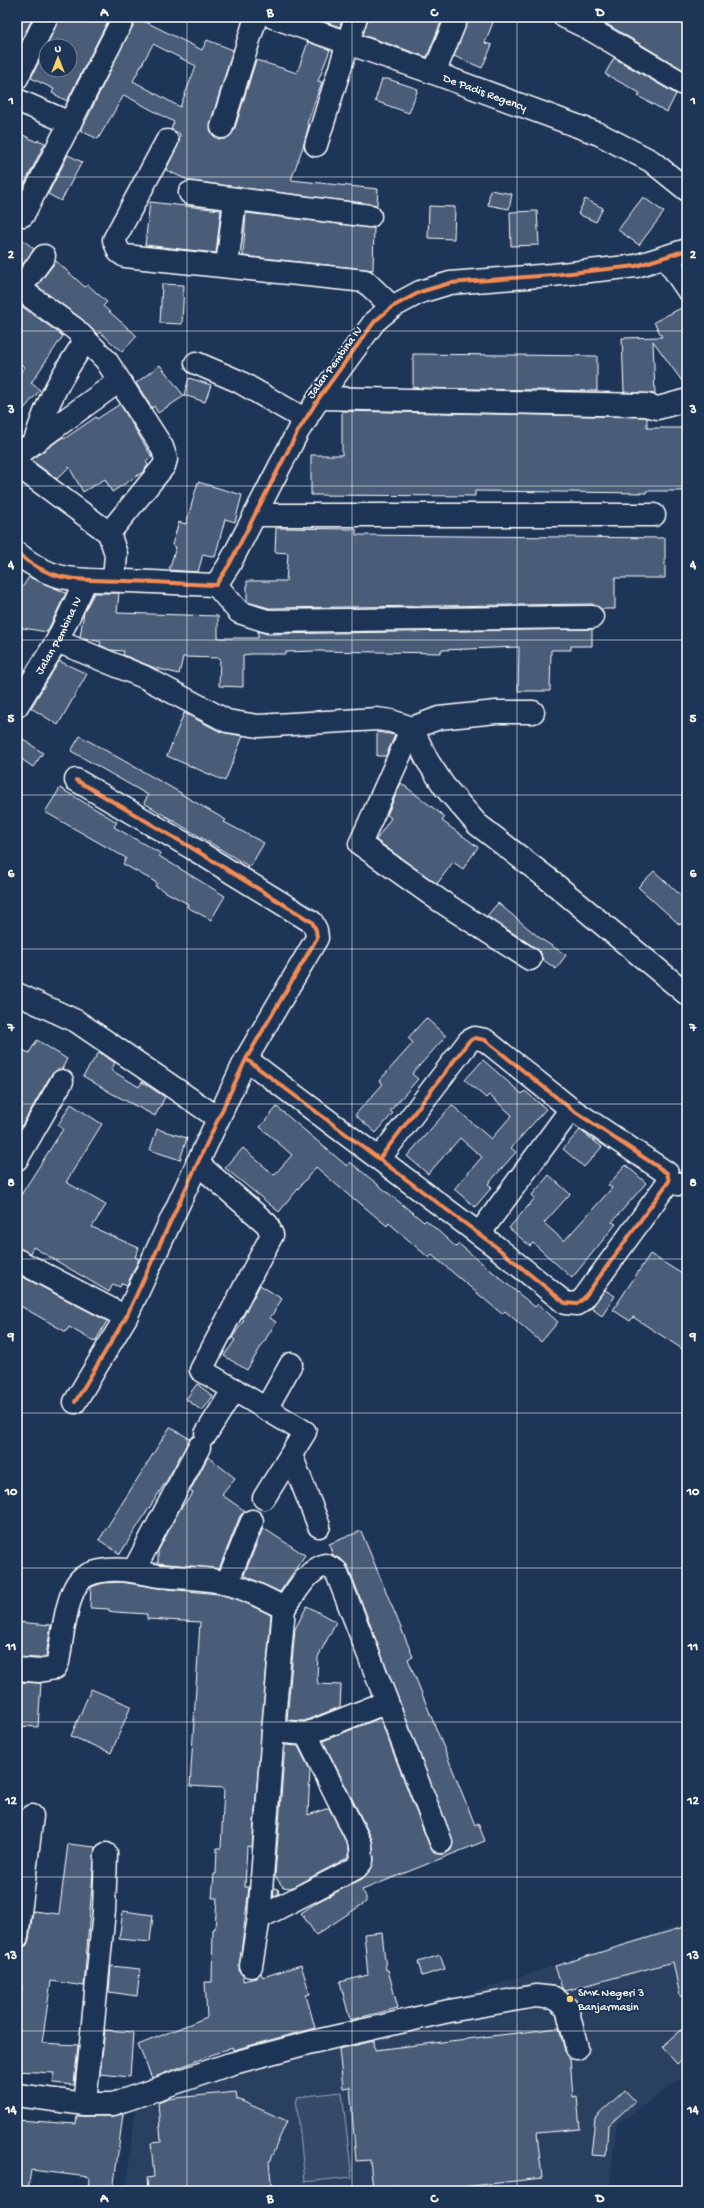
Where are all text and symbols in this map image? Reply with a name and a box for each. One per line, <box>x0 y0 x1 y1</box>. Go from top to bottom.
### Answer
text: A <box>99 6 109 21</box>
text: B <box>266 6 275 21</box>
text: C <box>429 6 439 21</box>
text: D <box>595 6 605 21</box>
north arrow <box>38 38 78 78</box>
text: U <box>55 44 62 56</box>
street label: De Padis Regency <box>440 72 528 116</box>
text: 1 <box>7 94 14 109</box>
text: 1 <box>689 94 696 109</box>
text: 2 <box>8 248 15 263</box>
text: 2 <box>690 248 697 263</box>
street label: Jalan Pembina IV <box>305 324 367 402</box>
text: 3 <box>7 403 15 418</box>
text: 3 <box>689 403 697 418</box>
text: 4 <box>7 558 15 573</box>
text: 4 <box>689 558 697 573</box>
street label: Jalan Pembina IV <box>33 595 86 678</box>
text: 5 <box>8 712 15 727</box>
text: 5 <box>690 712 697 727</box>
text: 6 <box>8 867 15 882</box>
text: 6 <box>690 867 697 882</box>
text: 7 <box>7 1021 16 1036</box>
text: 7 <box>689 1021 698 1036</box>
text: 8 <box>7 1176 15 1191</box>
text: 8 <box>689 1176 697 1191</box>
text: 9 <box>7 1330 15 1345</box>
text: 9 <box>689 1330 697 1345</box>
text: 10 <box>4 1485 18 1500</box>
text: 10 <box>686 1485 700 1500</box>
text: 11 <box>5 1640 16 1655</box>
text: 11 <box>687 1640 698 1655</box>
text: 12 <box>4 1794 17 1809</box>
text: 12 <box>686 1794 699 1809</box>
text: 13 <box>4 1949 17 1964</box>
text: 13 <box>686 1949 699 1964</box>
place label: SMK Negeri 3 Banjarmasin <box>577 1987 644 2015</box>
marker: SMK Negeri 3 Banjarmasin <box>565 1994 575 2004</box>
text: 14 <box>4 2103 18 2118</box>
text: 14 <box>686 2103 700 2118</box>
text: A <box>99 2192 109 2207</box>
text: B <box>266 2192 275 2207</box>
text: C <box>429 2192 439 2207</box>
text: D <box>595 2192 605 2207</box>

